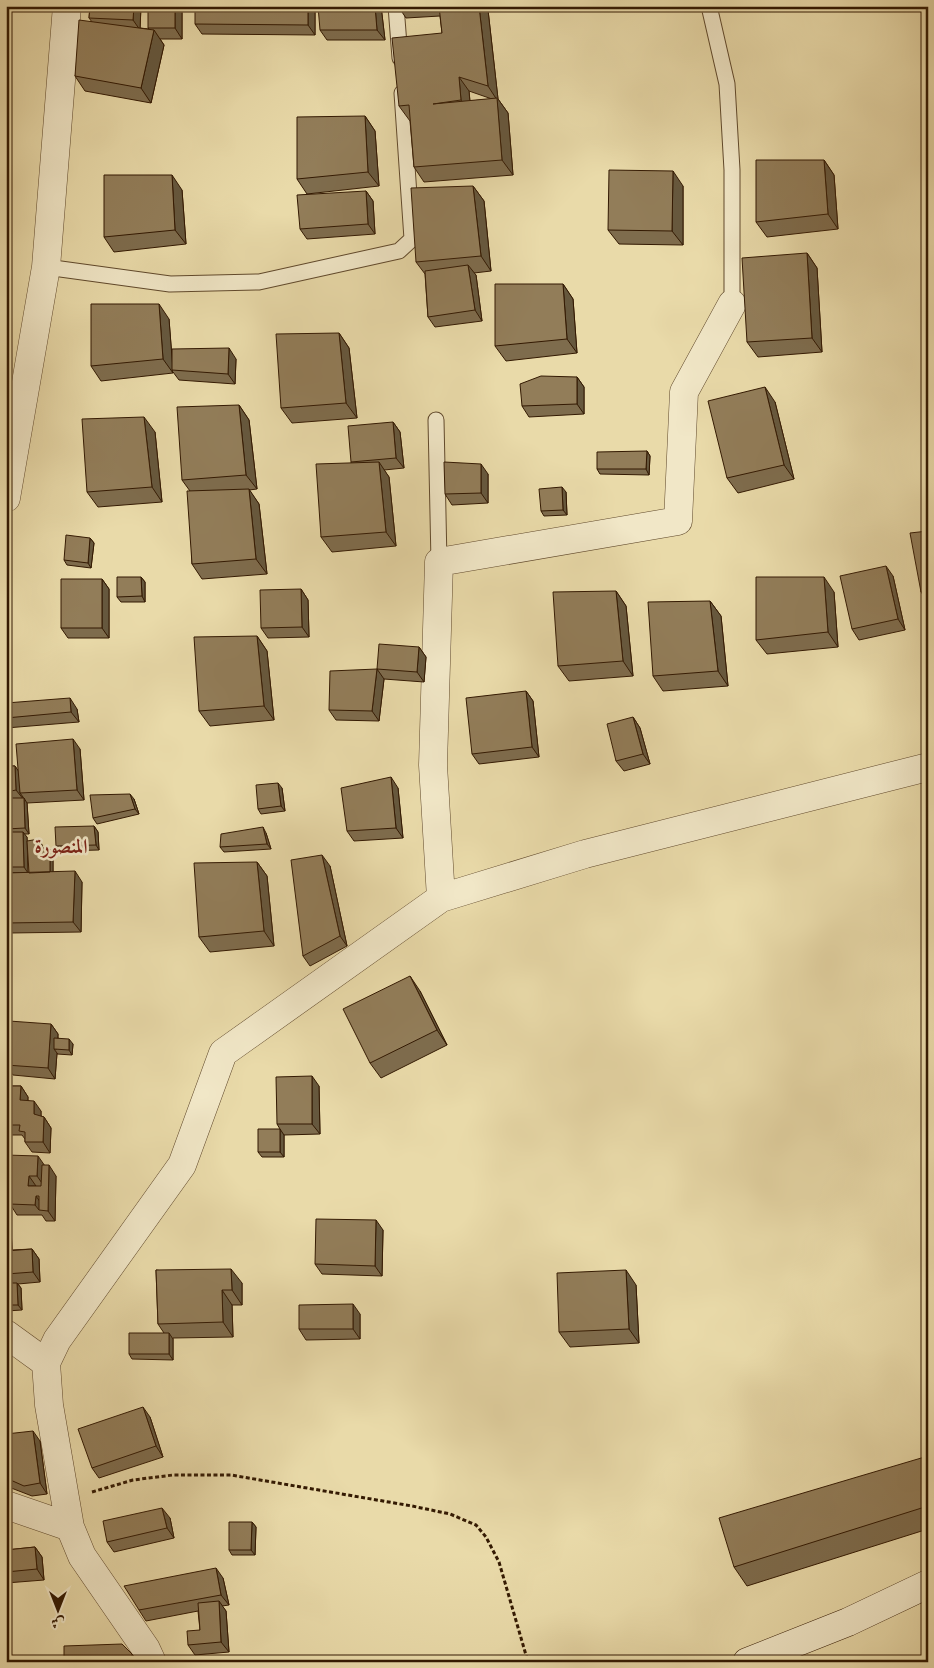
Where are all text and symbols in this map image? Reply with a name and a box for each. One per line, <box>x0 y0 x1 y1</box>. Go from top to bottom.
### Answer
district label: المنصورة <box>34 834 88 859</box>
north arrow <box>32 1586 82 1636</box>
text: ش <box>51 1614 65 1631</box>

